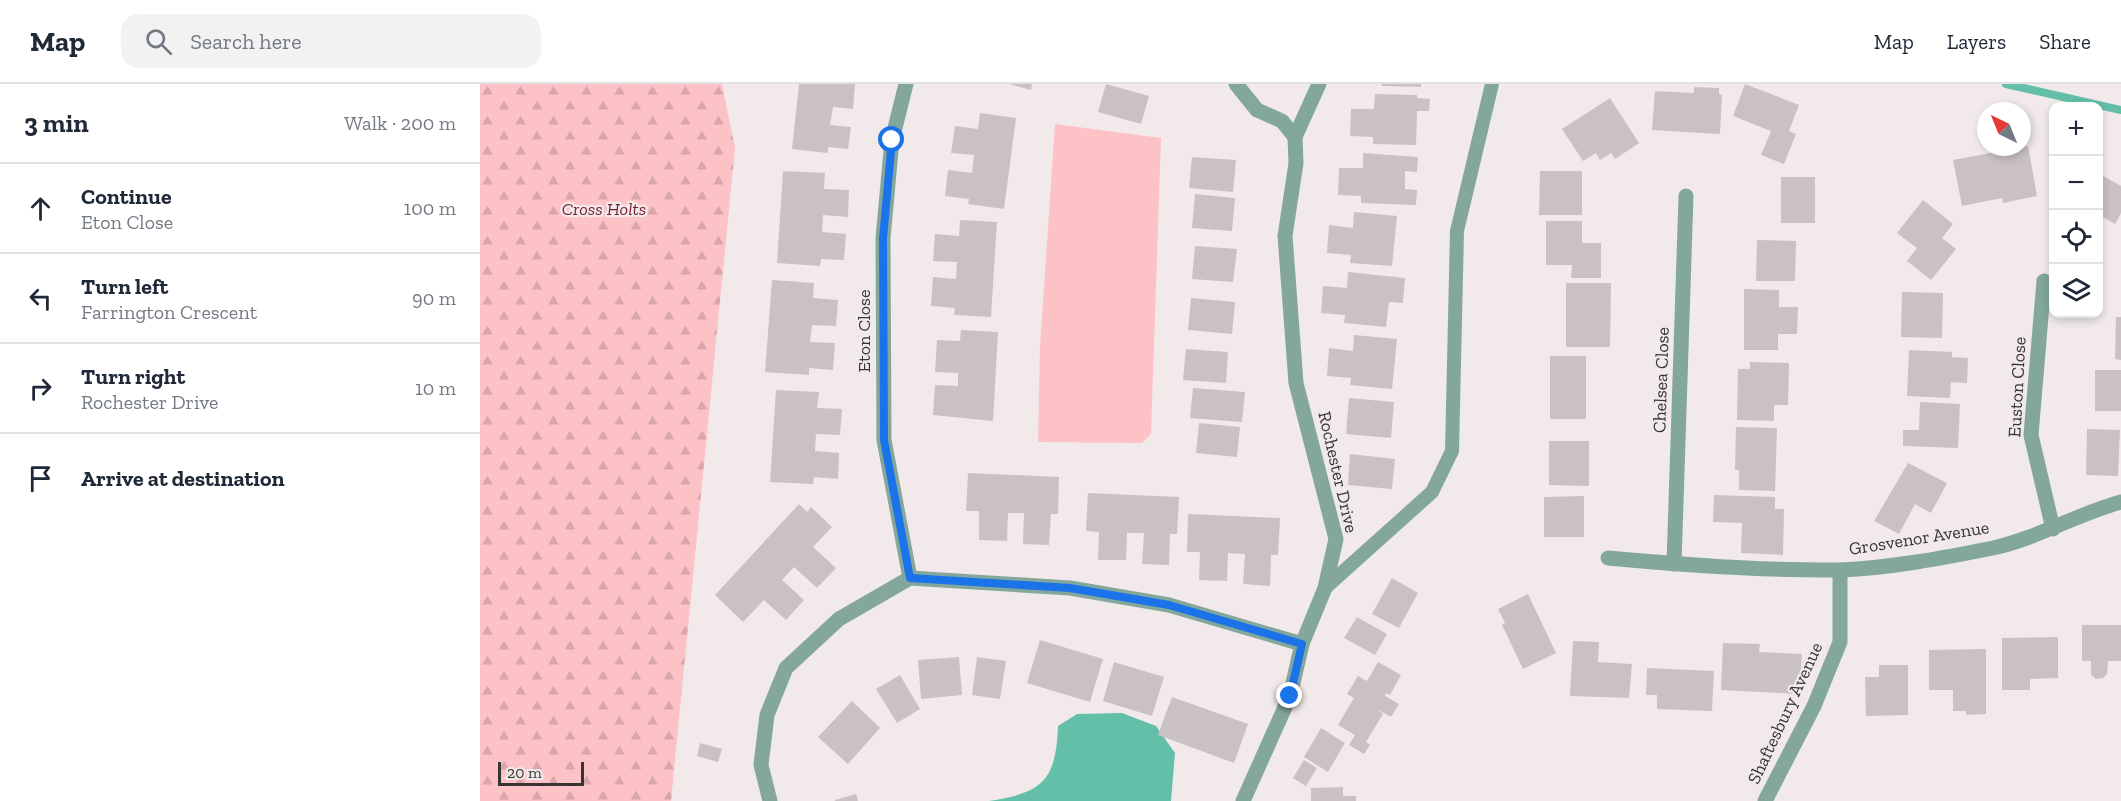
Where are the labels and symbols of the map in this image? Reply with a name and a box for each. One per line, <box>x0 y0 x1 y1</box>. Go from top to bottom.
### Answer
north arrow <box>1977 102 2031 156</box>
route start <box>878 126 904 152</box>
park label: Cross Holts <box>562 198 646 220</box>
street label: Eton Close <box>853 290 875 372</box>
street label: Chelsea Close <box>1648 327 1674 433</box>
street label: Euston Close <box>2003 336 2031 438</box>
street label: Rochester Drive <box>1313 409 1363 535</box>
street label: Grosvenor Avenue <box>1847 516 1991 560</box>
street label: Shaftesbury Avenue <box>1743 639 1827 787</box>
route end <box>1276 682 1302 708</box>
scale bar <box>498 759 584 786</box>

